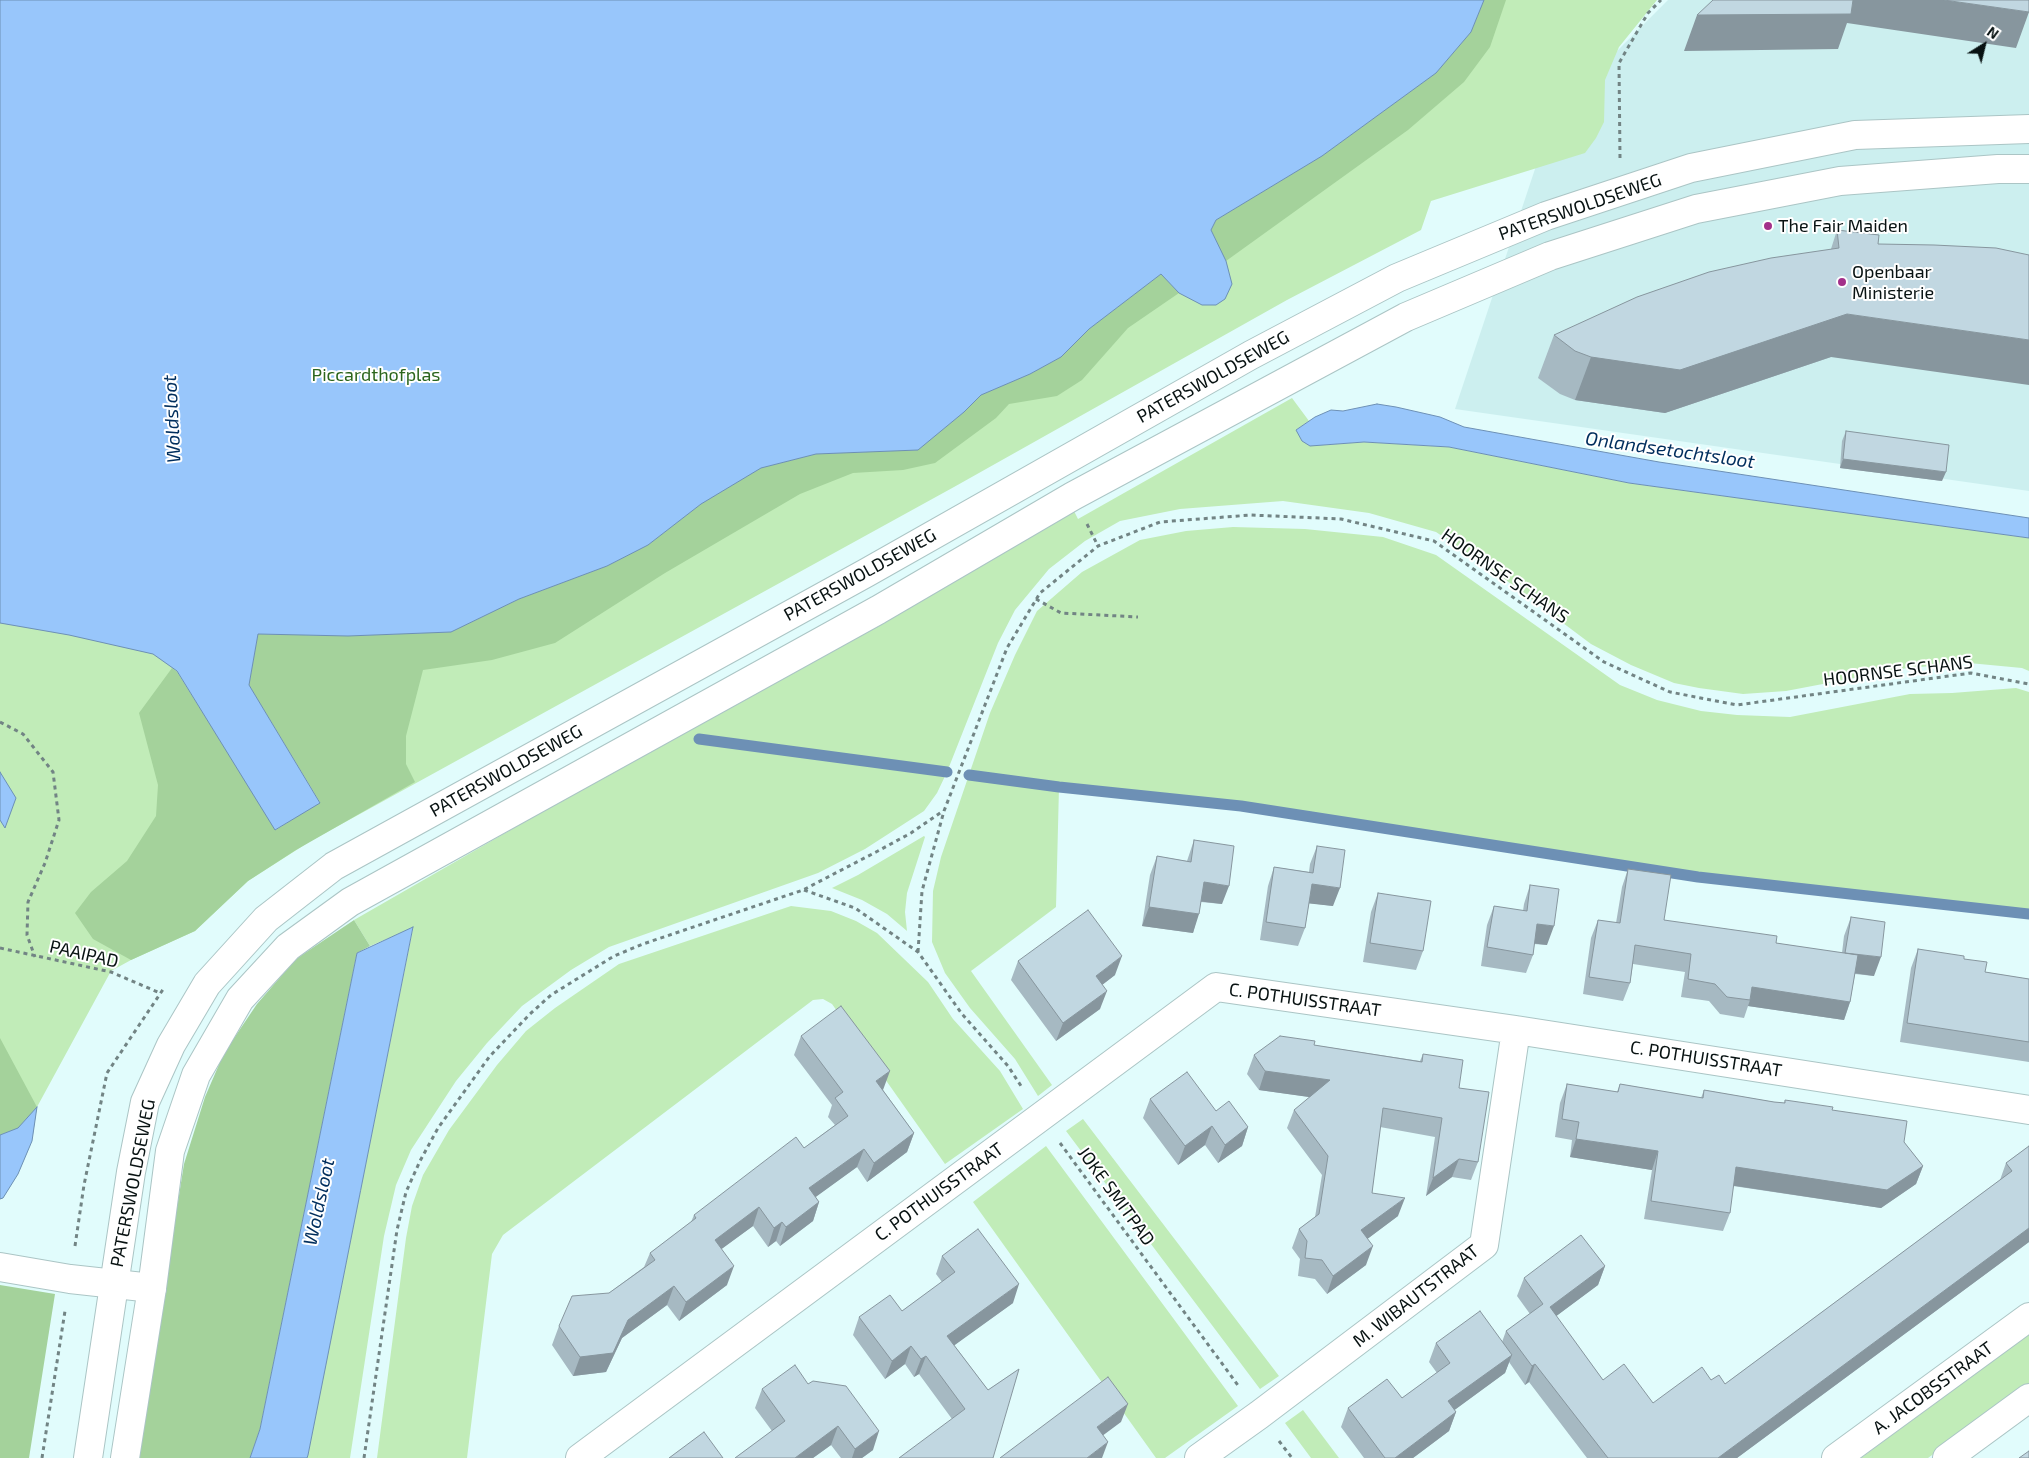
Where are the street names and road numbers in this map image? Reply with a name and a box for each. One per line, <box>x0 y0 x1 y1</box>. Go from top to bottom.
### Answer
street label: PATERSWOLDSEWEG <box>1496 169 1664 245</box>
street label: PATERSWOLDSEWEG <box>1133 326 1293 428</box>
street label: PATERSWOLDSEWEG <box>780 524 940 626</box>
street label: HOORNSE SCHANS <box>1437 524 1573 628</box>
street label: HOORNSE SCHANS <box>1822 651 1974 691</box>
street label: PATERSWOLDSEWEG <box>426 720 586 822</box>
street label: PAAIPAD <box>47 936 121 972</box>
street label: C. POTHUISSTRAAT <box>1227 979 1383 1021</box>
street label: C. POTHUISSTRAAT <box>1628 1036 1784 1082</box>
street label: PATERSWOLDSEWEG <box>106 1097 160 1269</box>
street label: C. POTHUISSTRAAT <box>871 1138 1007 1246</box>
street label: JOKE SMITPAD <box>1073 1142 1159 1250</box>
street label: M. WIBAUTSTRAAT <box>1349 1240 1483 1352</box>
street label: A. JACOBSSTRAAT <box>1869 1337 1997 1439</box>

